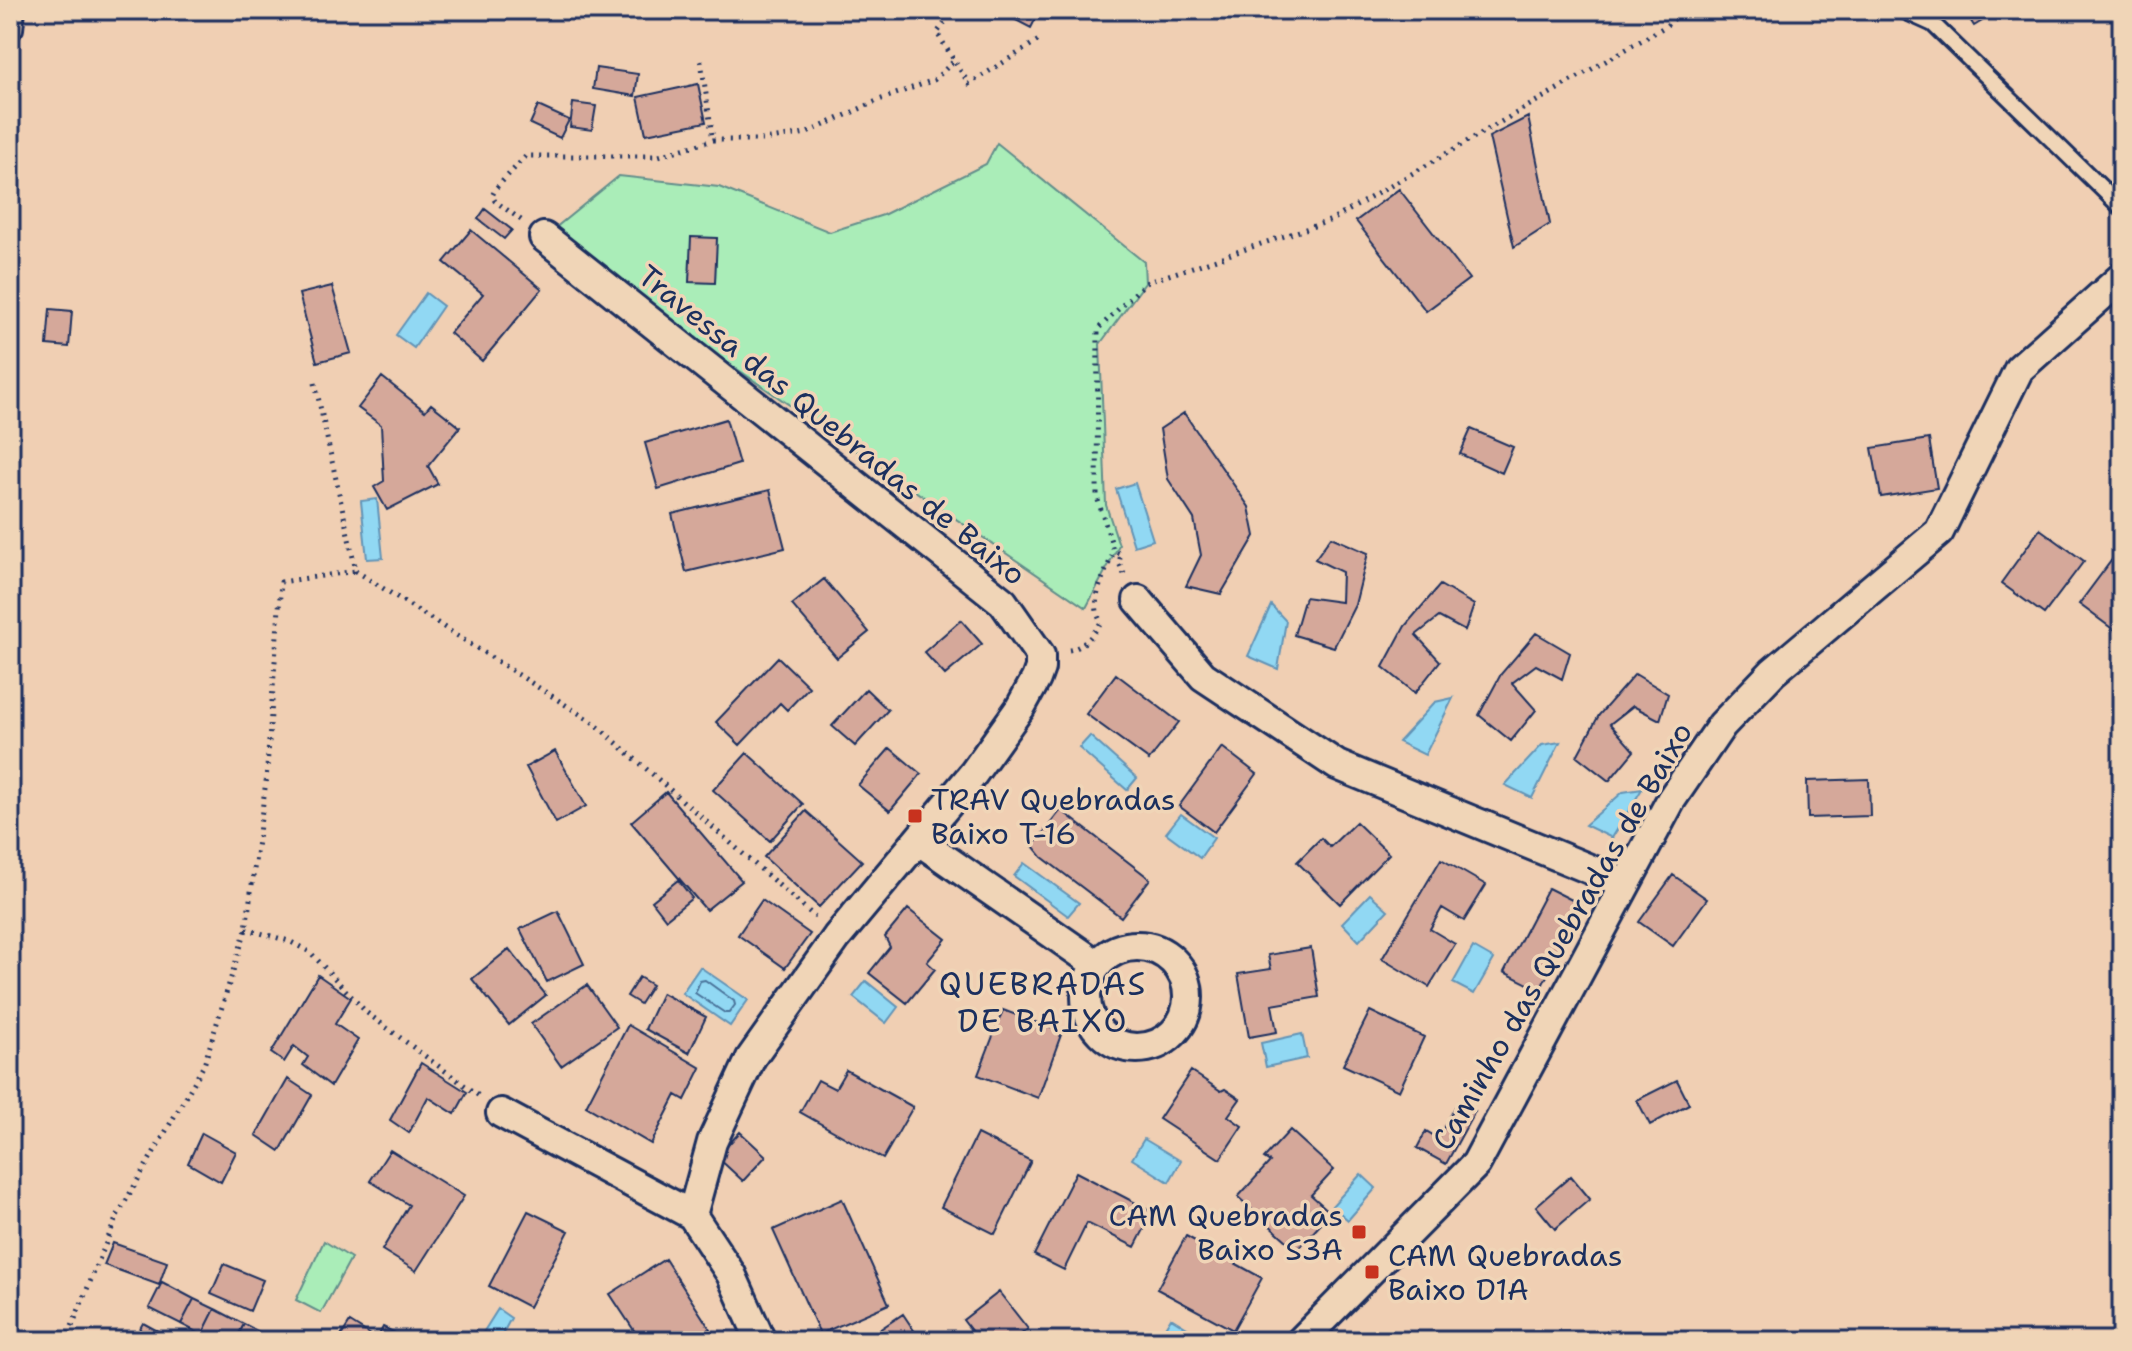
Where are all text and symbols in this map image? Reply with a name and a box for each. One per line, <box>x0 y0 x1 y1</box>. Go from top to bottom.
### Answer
street label: Travessa das Quebradas de Baixo <box>629 256 1035 594</box>
street label: Caminho das Quebradas de Baixo <box>1422 714 1702 1158</box>
place label: TRAV Quebradas Baixo T-16 <box>931 779 1176 854</box>
marker: TRAV Quebradas Baixo T-16 <box>906 807 924 825</box>
district label: QUEBRADAS DE BAIXO <box>939 962 1147 1042</box>
place label: CAM Quebradas Baixo S3A <box>1108 1195 1343 1270</box>
marker: CAM Quebradas Baixo S3A <box>1350 1223 1368 1241</box>
place label: CAM Quebradas Baixo D1A <box>1388 1235 1623 1310</box>
marker: CAM Quebradas Baixo D1A <box>1363 1263 1381 1281</box>

